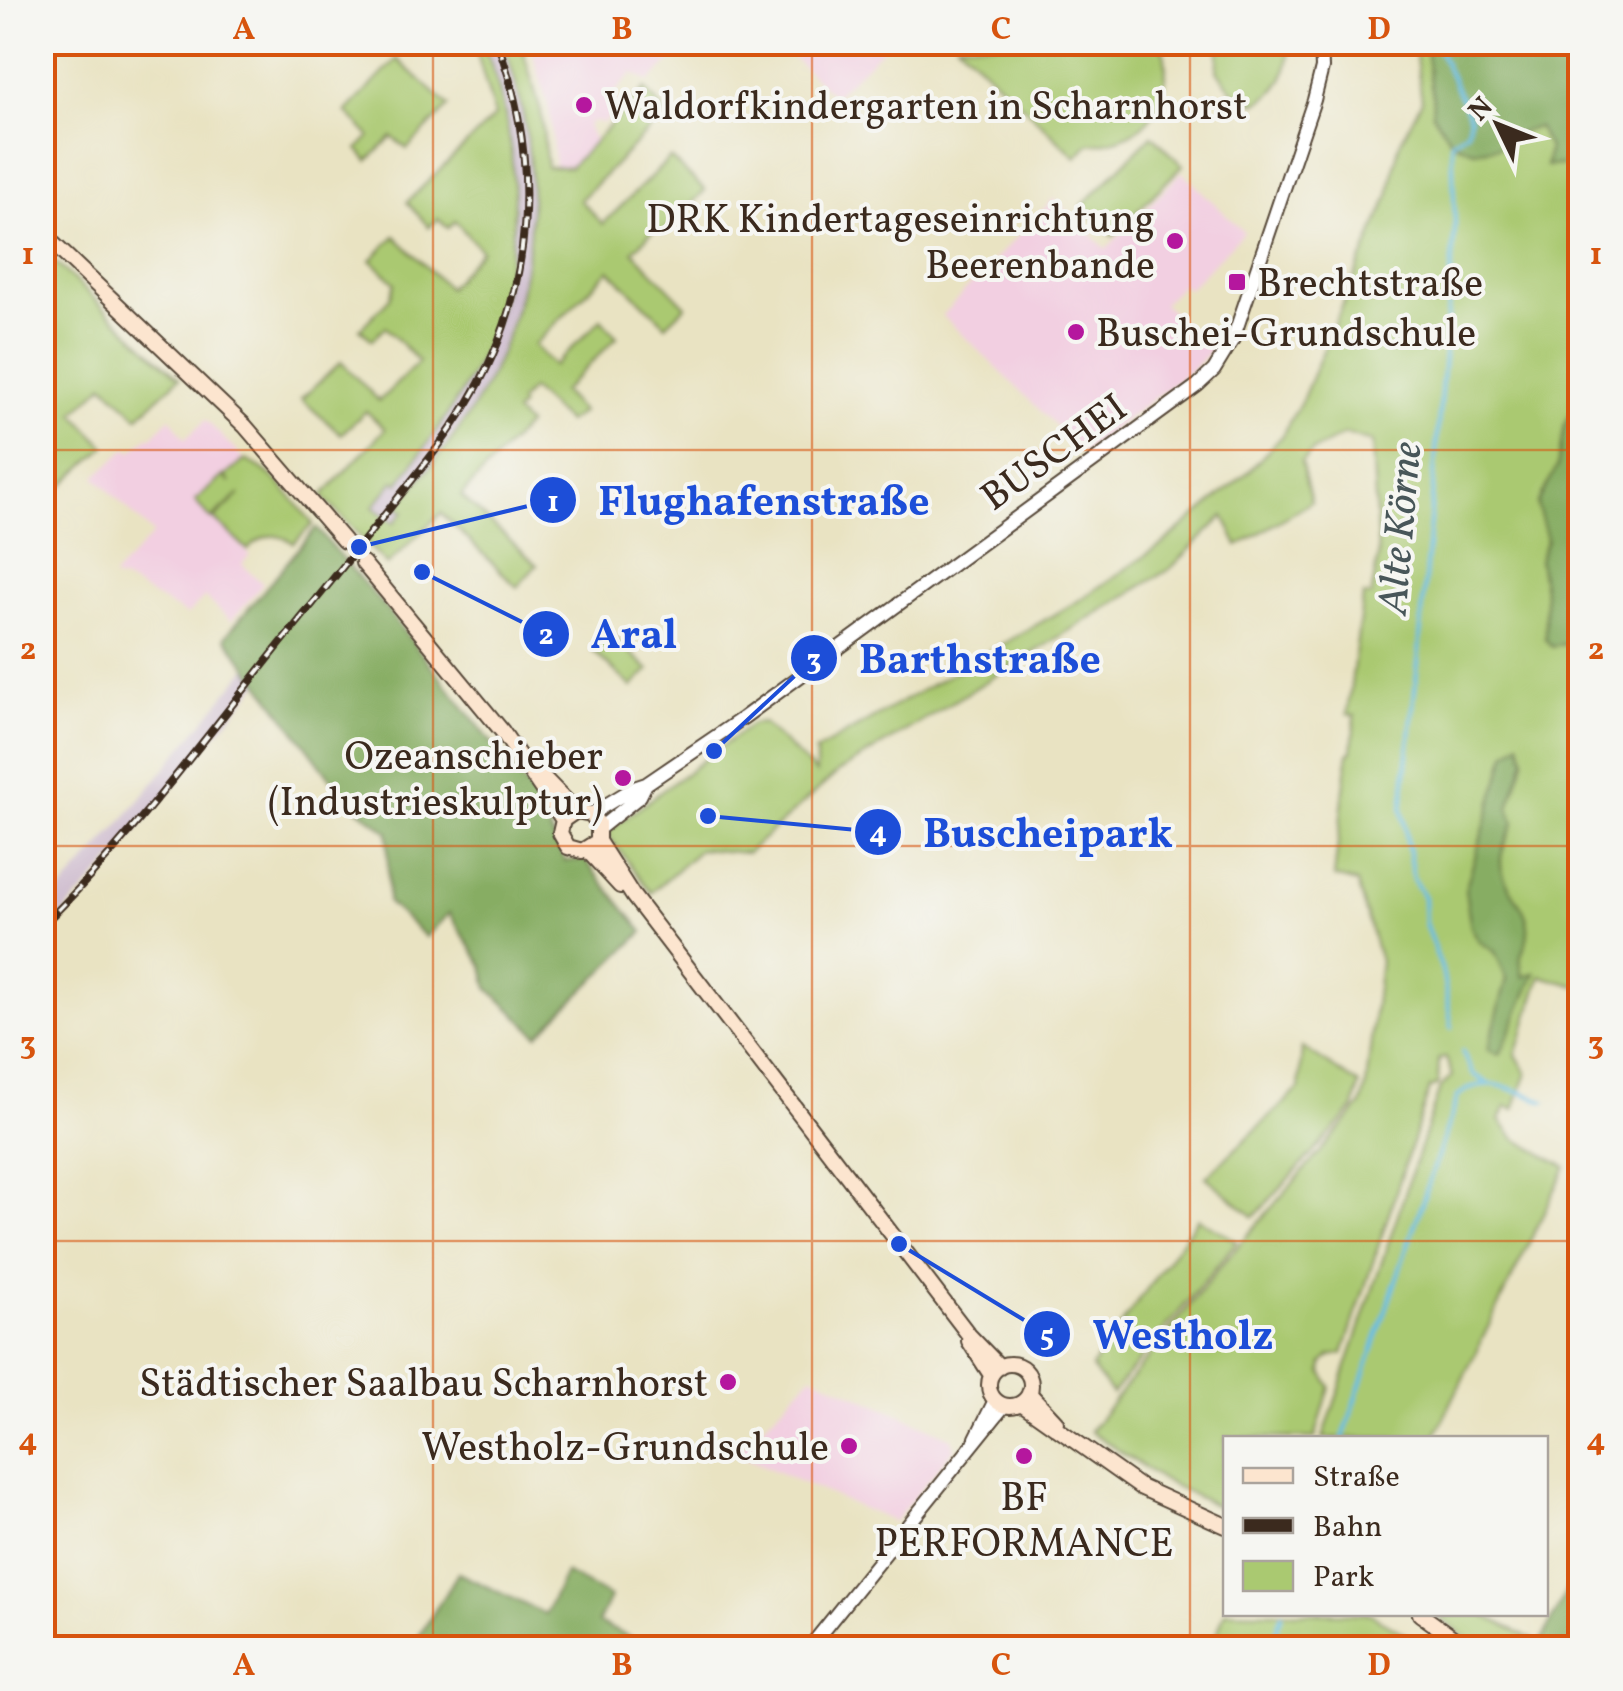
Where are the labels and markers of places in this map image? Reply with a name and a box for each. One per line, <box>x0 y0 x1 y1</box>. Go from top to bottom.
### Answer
place label: Waldorfkindergarten in Scharnhorst <box>604 81 1247 137</box>
marker: Waldorfkindergarten in Scharnhorst <box>573 94 595 116</box>
place label: DRK Kindertageseinrichtung Beerenbande <box>646 194 1155 296</box>
marker: DRK Kindertageseinrichtung Beerenbande <box>1164 230 1186 252</box>
place label: Brechtstraße <box>1257 258 1483 314</box>
marker: Brechtstraße <box>1226 271 1248 293</box>
place label: Buschei-Grundschule <box>1096 308 1476 364</box>
marker: Buschei-Grundschule <box>1065 321 1087 343</box>
callout: Flughafenstraße <box>528 464 950 536</box>
callout: Aral <box>521 598 697 670</box>
callout: Barthstraße <box>789 622 1121 694</box>
place label: Ozeanschieber (Industrieskulptur) <box>268 731 603 833</box>
marker: Ozeanschieber (Industrieskulptur) <box>612 767 634 789</box>
callout: Buscheipark <box>853 796 1193 868</box>
callout: Westholz <box>1022 1298 1293 1370</box>
place label: Städtischer Saalbau Scharnhorst <box>139 1358 708 1414</box>
marker: Städtischer Saalbau Scharnhorst <box>717 1371 739 1393</box>
place label: Westholz-Grundschule <box>421 1422 829 1478</box>
marker: Westholz-Grundschule <box>838 1435 860 1457</box>
marker: BF PERFORMANCE <box>1013 1445 1035 1467</box>
place label: BF PERFORMANCE <box>875 1472 1173 1574</box>

